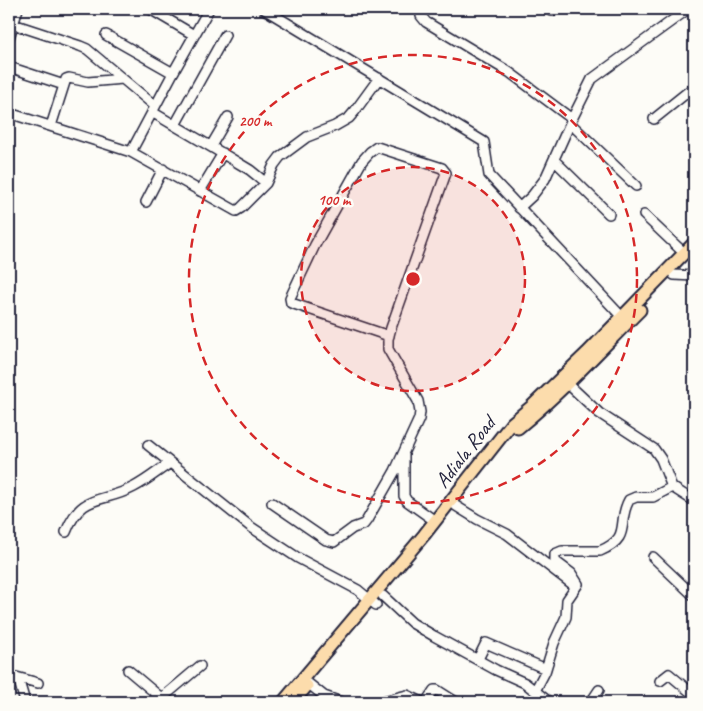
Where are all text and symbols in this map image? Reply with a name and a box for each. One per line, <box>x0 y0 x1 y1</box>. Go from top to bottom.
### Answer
text: 200 m <box>239 112 273 131</box>
text: 100 m <box>318 191 352 210</box>
centre of rings <box>404 270 422 288</box>
street label: Adiala Road <box>429 409 503 493</box>

